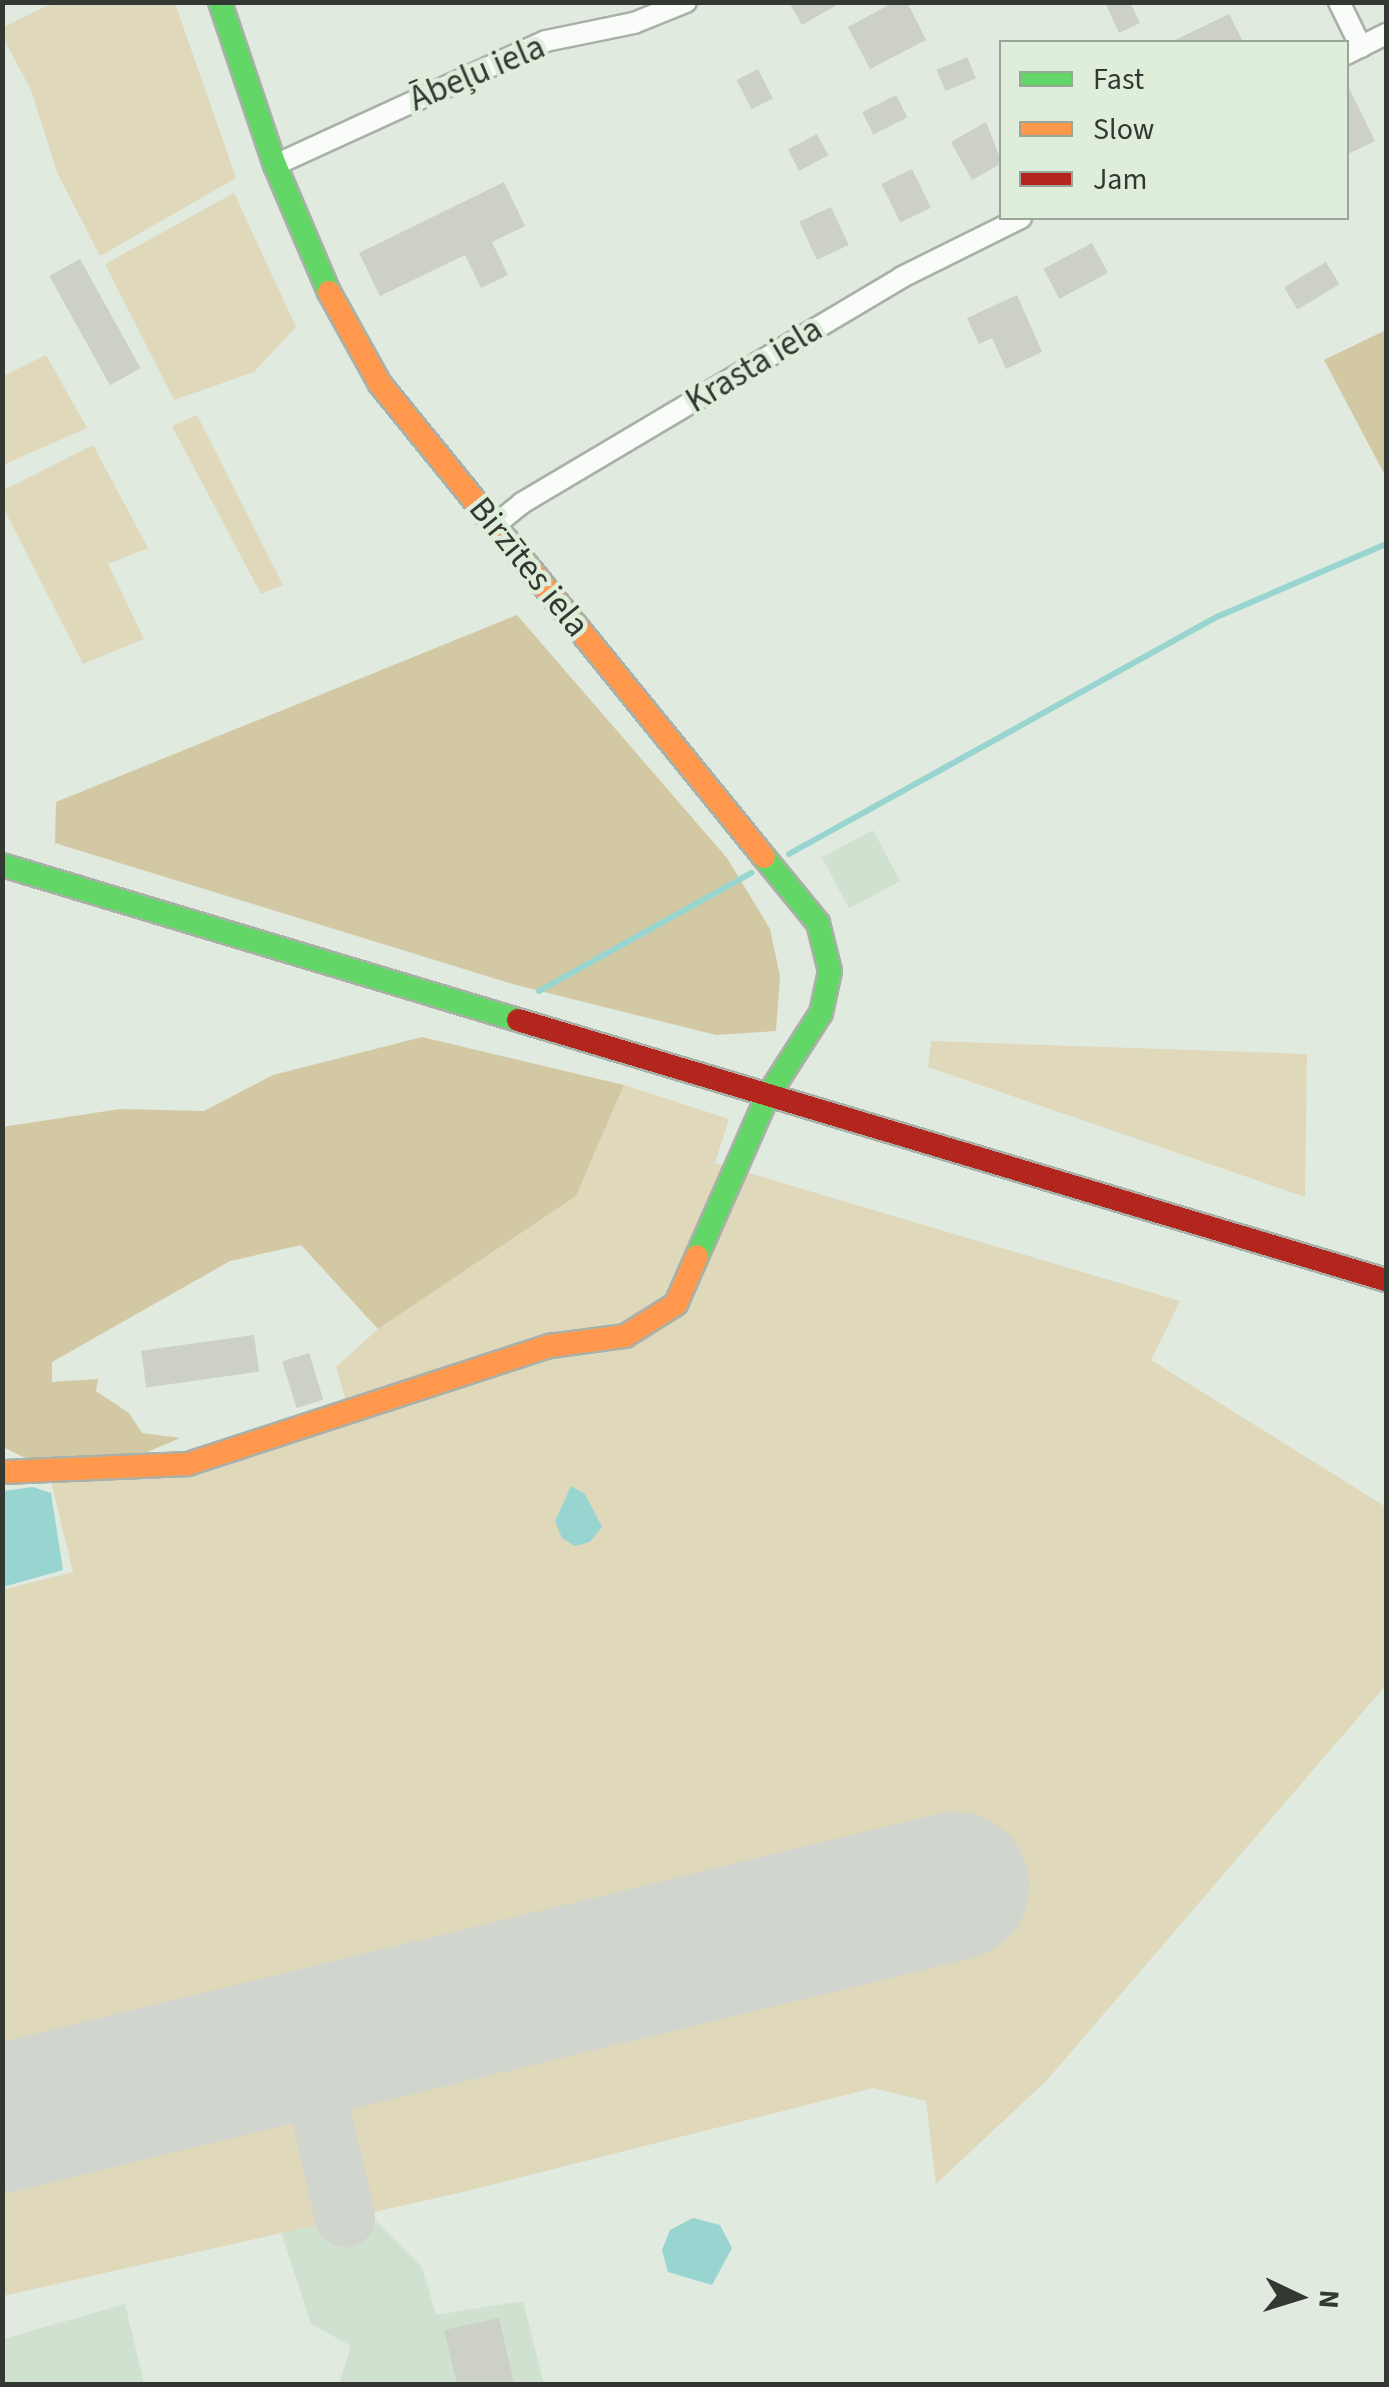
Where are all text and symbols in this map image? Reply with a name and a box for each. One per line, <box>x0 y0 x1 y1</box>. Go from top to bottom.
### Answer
street label: Ābeļu iela <box>403 26 551 120</box>
legend <box>999 40 1349 220</box>
text: Fast <box>1093 58 1144 101</box>
text: Slow <box>1093 108 1154 151</box>
text: Jam <box>1093 158 1147 201</box>
street label: Krasta iela <box>678 308 830 422</box>
street label: Birzītes iela <box>460 489 598 645</box>
north arrow <box>1249 2247 1349 2347</box>
text: N <box>1308 2288 1350 2310</box>

